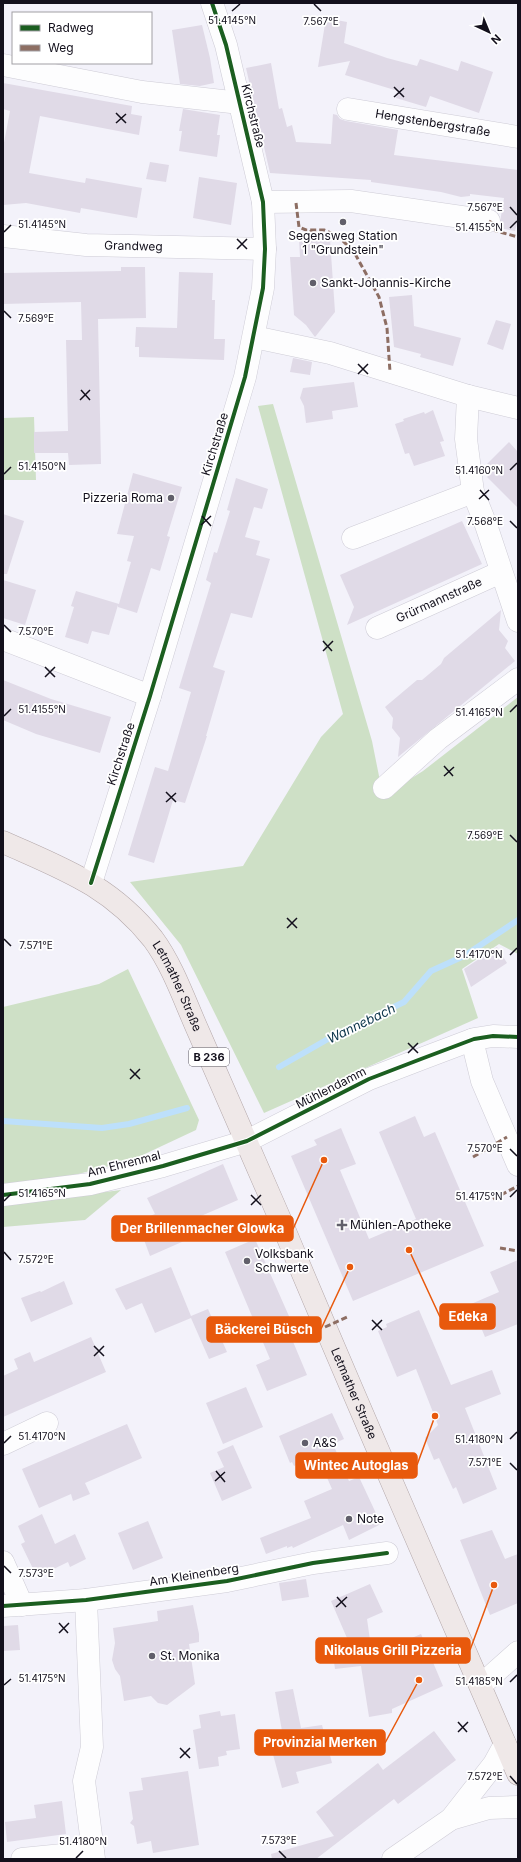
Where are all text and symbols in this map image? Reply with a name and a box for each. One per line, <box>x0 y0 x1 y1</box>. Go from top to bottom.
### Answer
legend <box>12 12 152 64</box>
north arrow <box>469 12 509 52</box>
text: 51.4145°N <box>208 14 256 26</box>
text: 7.567°E <box>303 15 339 27</box>
text: Radweg <box>48 20 94 35</box>
text: N <box>488 31 504 47</box>
text: Weg <box>48 40 74 55</box>
street label: Kirchstraße <box>238 82 269 149</box>
street label: Hengstenbergstraße <box>374 106 492 139</box>
text: 7.567°E <box>467 201 503 213</box>
marker: Segensweg Station 1 "Grundstein" <box>338 217 348 227</box>
text: 51.4145°N <box>18 218 66 230</box>
text: 51.4155°N <box>455 221 503 233</box>
place label: Segensweg Station 1 "Grundstein" <box>288 228 398 257</box>
street label: Grandweg <box>104 237 163 254</box>
place label: Sankt-Johannis-Kirche <box>321 275 451 290</box>
marker: Sankt-Johannis-Kirche <box>308 278 318 288</box>
text: 7.569°E <box>18 312 54 324</box>
street label: Kirchstraße <box>198 410 231 477</box>
text: 51.4150°N <box>18 460 66 472</box>
text: 51.4160°N <box>455 464 503 476</box>
place label: Pizzeria Roma <box>83 490 163 505</box>
marker: Pizzeria Roma <box>166 493 176 503</box>
text: 7.568°E <box>467 515 503 527</box>
street label: Grürmannstraße <box>393 574 484 625</box>
text: 7.570°E <box>18 625 54 637</box>
text: 51.4155°N <box>18 703 66 715</box>
text: 51.4165°N <box>455 706 503 718</box>
street label: Kirchstraße <box>103 720 138 787</box>
text: 7.569°E <box>467 829 503 841</box>
street label: Letmather Straße <box>150 938 205 1034</box>
text: 7.571°E <box>19 939 53 951</box>
text: 51.4170°N <box>455 948 503 960</box>
water label: Wannebach <box>324 999 398 1046</box>
road number: B 236 <box>189 1048 229 1066</box>
street label: Mühlendamm <box>293 1063 369 1112</box>
text: 7.570°E <box>467 1142 503 1154</box>
street label: Am Ehrenmal <box>86 1147 162 1180</box>
text: 51.4165°N <box>18 1187 66 1199</box>
text: 51.4175°N <box>455 1190 503 1202</box>
callout: Der Brillenmacher Glowka <box>112 1216 293 1241</box>
place label: Mühlen-Apotheke <box>350 1217 451 1232</box>
text: Der Brillenmacher Glowka <box>120 1220 284 1236</box>
marker: Mühlen-Apotheke <box>337 1220 347 1230</box>
place label: Volksbank Schwerte <box>255 1246 314 1275</box>
text: 7.572°E <box>18 1253 54 1265</box>
marker: Volksbank Schwerte <box>242 1256 252 1266</box>
callout: Edeka <box>440 1304 495 1329</box>
text: Edeka <box>449 1308 487 1324</box>
callout: Bäckerei Büsch <box>207 1317 321 1342</box>
text: Bäckerei Büsch <box>215 1321 313 1337</box>
street label: Letmather Straße <box>328 1345 380 1441</box>
text: 51.4170°N <box>18 1430 66 1442</box>
text: 51.4180°N <box>455 1433 503 1445</box>
place label: A&S <box>313 1435 337 1450</box>
marker: A&S <box>300 1438 310 1448</box>
callout: Wintec Autoglas <box>296 1453 417 1478</box>
text: 7.571°E <box>468 1456 502 1468</box>
text: Wintec Autoglas <box>303 1457 409 1473</box>
place label: Note <box>357 1511 384 1526</box>
marker: Note <box>344 1514 354 1524</box>
street label: Am Kleinenberg <box>148 1560 240 1589</box>
text: 7.573°E <box>18 1567 54 1579</box>
callout: Nikolaus Grill Pizzeria <box>316 1638 470 1663</box>
text: Nikolaus Grill Pizzeria <box>324 1642 462 1658</box>
place label: St. Monika <box>160 1648 220 1663</box>
marker: St. Monika <box>147 1651 157 1661</box>
text: 51.4175°N <box>18 1672 66 1684</box>
text: 51.4185°N <box>455 1675 503 1687</box>
callout: Provinzial Merken <box>255 1730 385 1755</box>
text: Provinzial Merken <box>263 1734 377 1750</box>
text: 7.572°E <box>467 1770 503 1782</box>
text: 7.573°E <box>261 1834 297 1846</box>
text: 51.4180°N <box>59 1835 107 1847</box>

